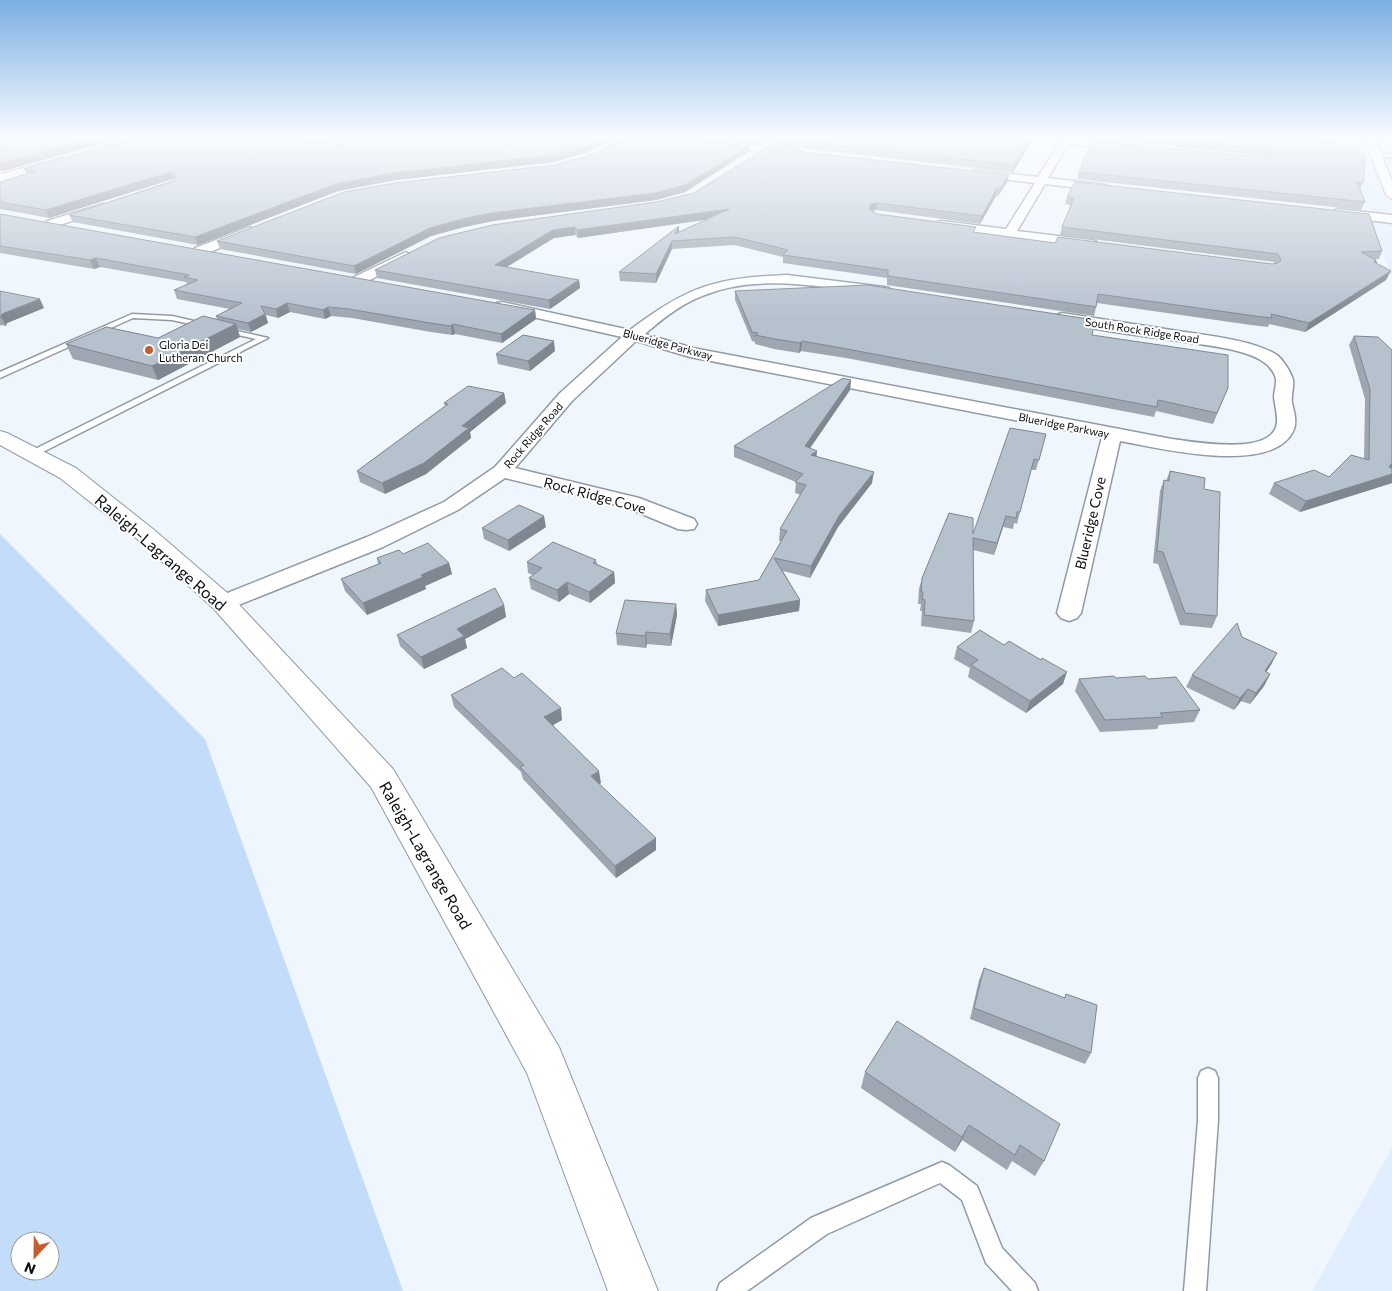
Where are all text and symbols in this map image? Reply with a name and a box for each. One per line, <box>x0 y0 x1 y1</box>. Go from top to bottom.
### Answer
street label: South Rock Ridge Road <box>1084 315 1200 345</box>
street label: Blueridge Parkway <box>622 326 715 362</box>
place label: Gloria Dei Lutheran Church <box>159 338 242 364</box>
marker: Gloria Dei Lutheran Church <box>143 344 155 356</box>
street label: Rock Ridge Road <box>501 399 565 471</box>
street label: Blueridge Parkway <box>1017 410 1111 440</box>
street label: Rock Ridge Cove <box>542 473 648 517</box>
street label: Blueridge Cove <box>1071 475 1109 571</box>
street label: Raleigh-Lagrange Road <box>92 490 230 614</box>
street label: Raleigh-Lagrange Road <box>376 778 476 932</box>
north arrow <box>10 1231 60 1281</box>
text: N <box>22 1259 38 1278</box>

